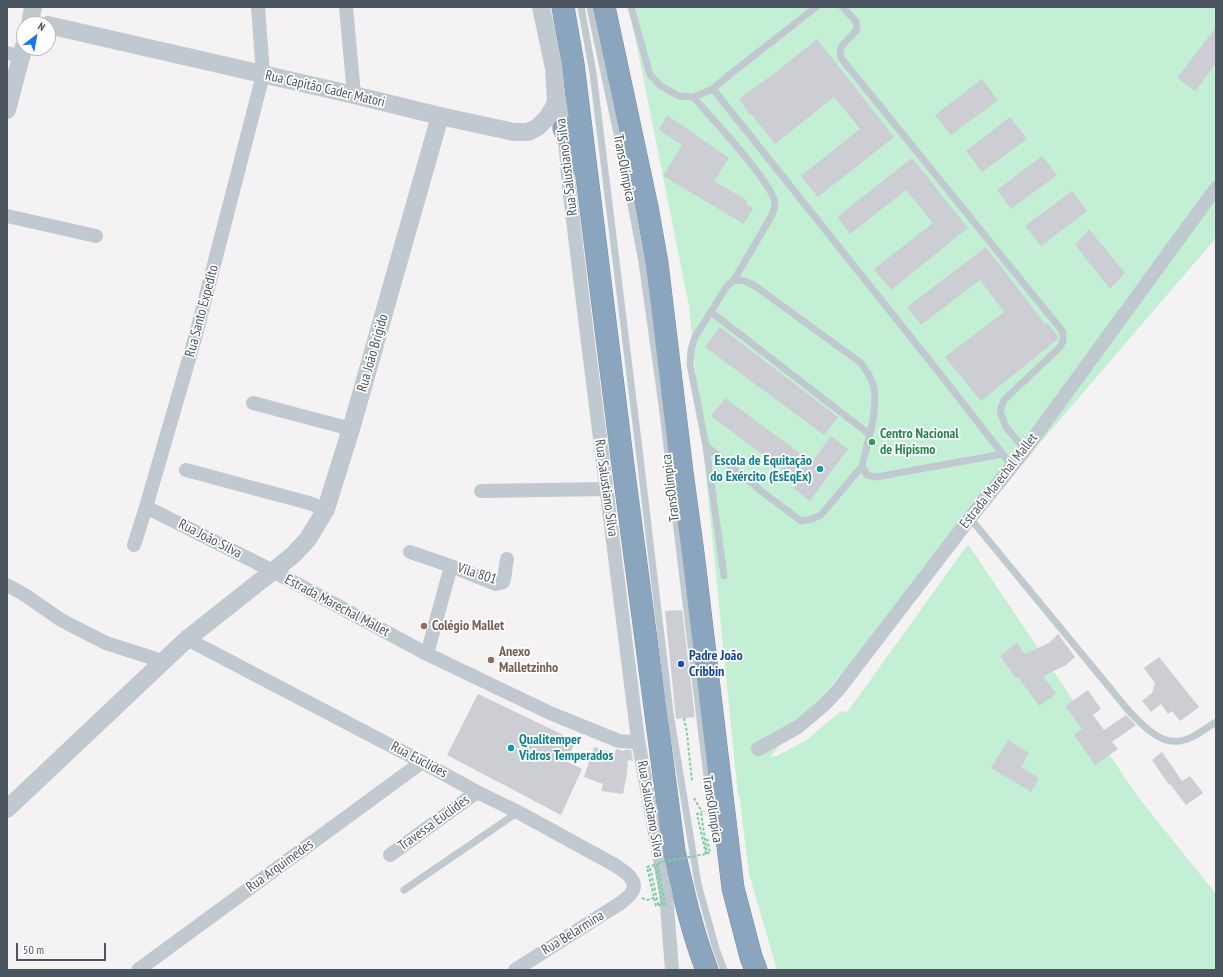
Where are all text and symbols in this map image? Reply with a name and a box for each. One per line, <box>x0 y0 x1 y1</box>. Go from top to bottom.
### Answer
north arrow <box>16 16 56 56</box>
text: N <box>36 19 48 34</box>
street label: Rua Capitão Cader Matori <box>263 67 387 111</box>
street label: Rua Salustiano Silva <box>553 117 581 217</box>
street label: TransOlímpica <box>609 133 639 203</box>
street label: Rua Santo Expedito <box>182 263 222 359</box>
street label: Rua João Brígido <box>354 312 392 394</box>
place label: Centro Nacional de Hipismo <box>880 426 959 458</box>
street label: Estrada Marechal Mallet <box>957 430 1041 532</box>
marker: Centro Nacional de Hipismo <box>867 437 877 447</box>
street label: Rua Salustiano Silva <box>591 438 621 538</box>
street label: TransOlímpica <box>659 453 683 523</box>
place label: Escola de Equitação do Exército (EsEqEx) <box>710 453 812 486</box>
marker: Escola de Equitação do Exército (EsEqEx) <box>815 464 825 474</box>
street label: Rua João Silva <box>176 516 244 562</box>
street label: Vila 801 <box>455 560 499 588</box>
street label: Estrada Marechal Mallet <box>282 571 392 641</box>
place label: Colégio Mallet <box>432 618 504 634</box>
marker: Colégio Mallet <box>419 621 429 631</box>
place label: Anexo Malletzinho <box>499 644 558 676</box>
place label: Padre João Cribbin <box>689 648 743 680</box>
marker: Anexo Malletzinho <box>486 655 496 665</box>
marker: Padre João Cribbin <box>676 659 686 669</box>
place label: Qualitemper Vidros Temperados <box>519 732 613 764</box>
street label: Rua Euclides <box>388 738 450 782</box>
marker: Qualitemper Vidros Temperados <box>506 743 516 753</box>
street label: Rua Salustiano Silva <box>633 759 667 859</box>
street label: TransOlímpica <box>698 774 726 844</box>
street label: Travessa Euclides <box>395 792 473 854</box>
street label: Rua Arquimedes <box>243 836 317 896</box>
street label: Rua Belarmina <box>539 907 607 959</box>
scale bar <box>18 935 108 961</box>
text: 50 m <box>23 942 44 957</box>

